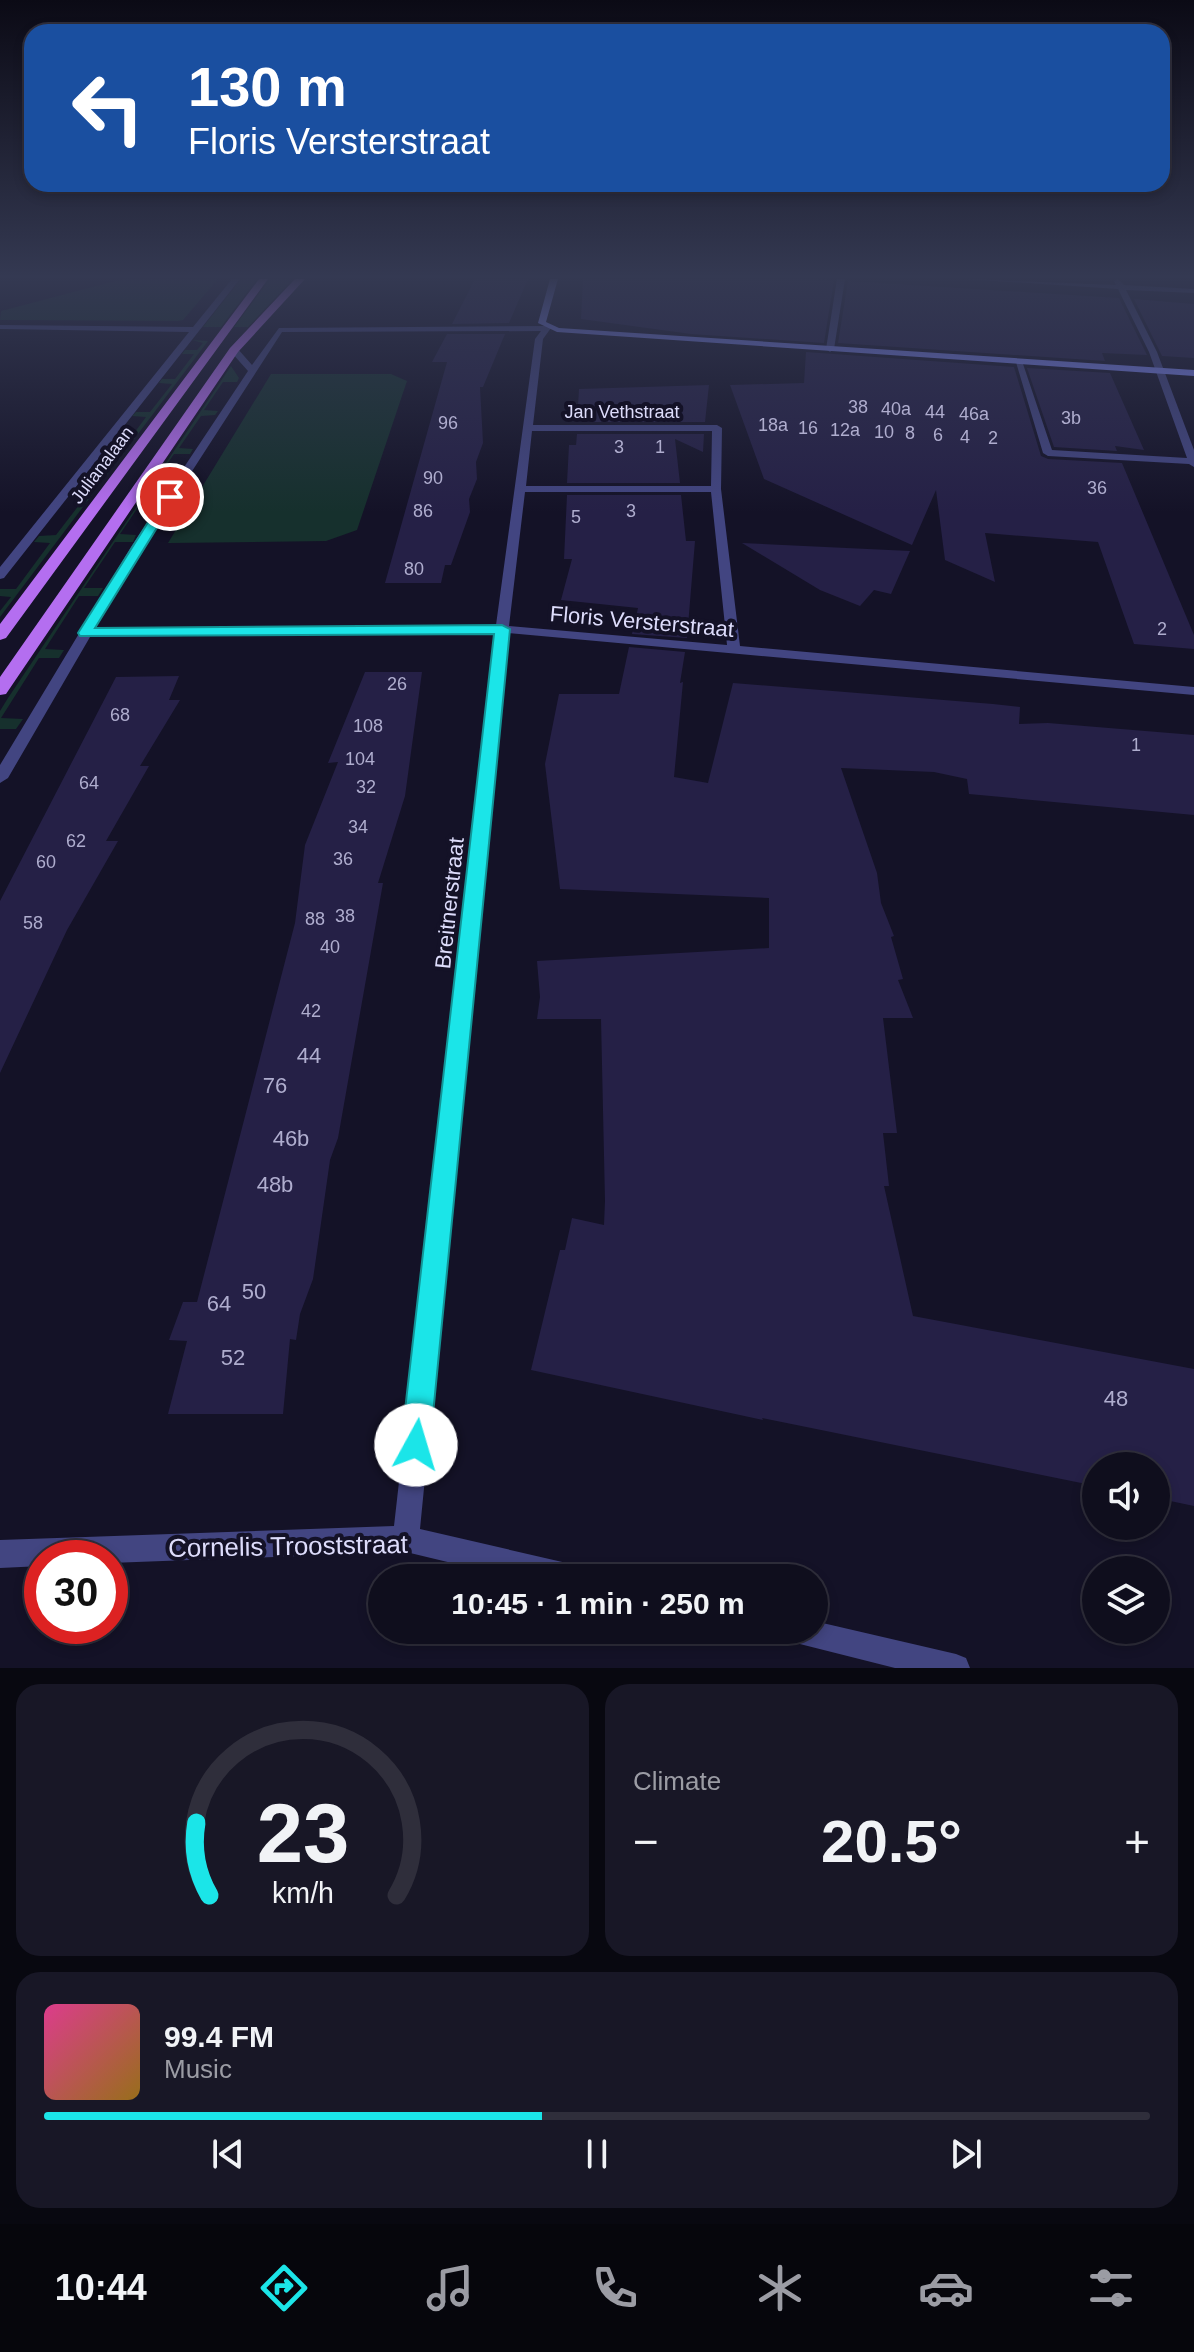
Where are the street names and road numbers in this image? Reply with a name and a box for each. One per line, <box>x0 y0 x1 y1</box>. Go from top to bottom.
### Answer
street label: Jan Vethstraat <box>564 402 680 422</box>
street label: Julianalaan <box>67 423 137 507</box>
street label: Floris Versterstraat <box>549 601 735 642</box>
street label: Breitnerstraat <box>430 836 469 970</box>
street label: Cornelis Trooststraat <box>168 1529 409 1563</box>

